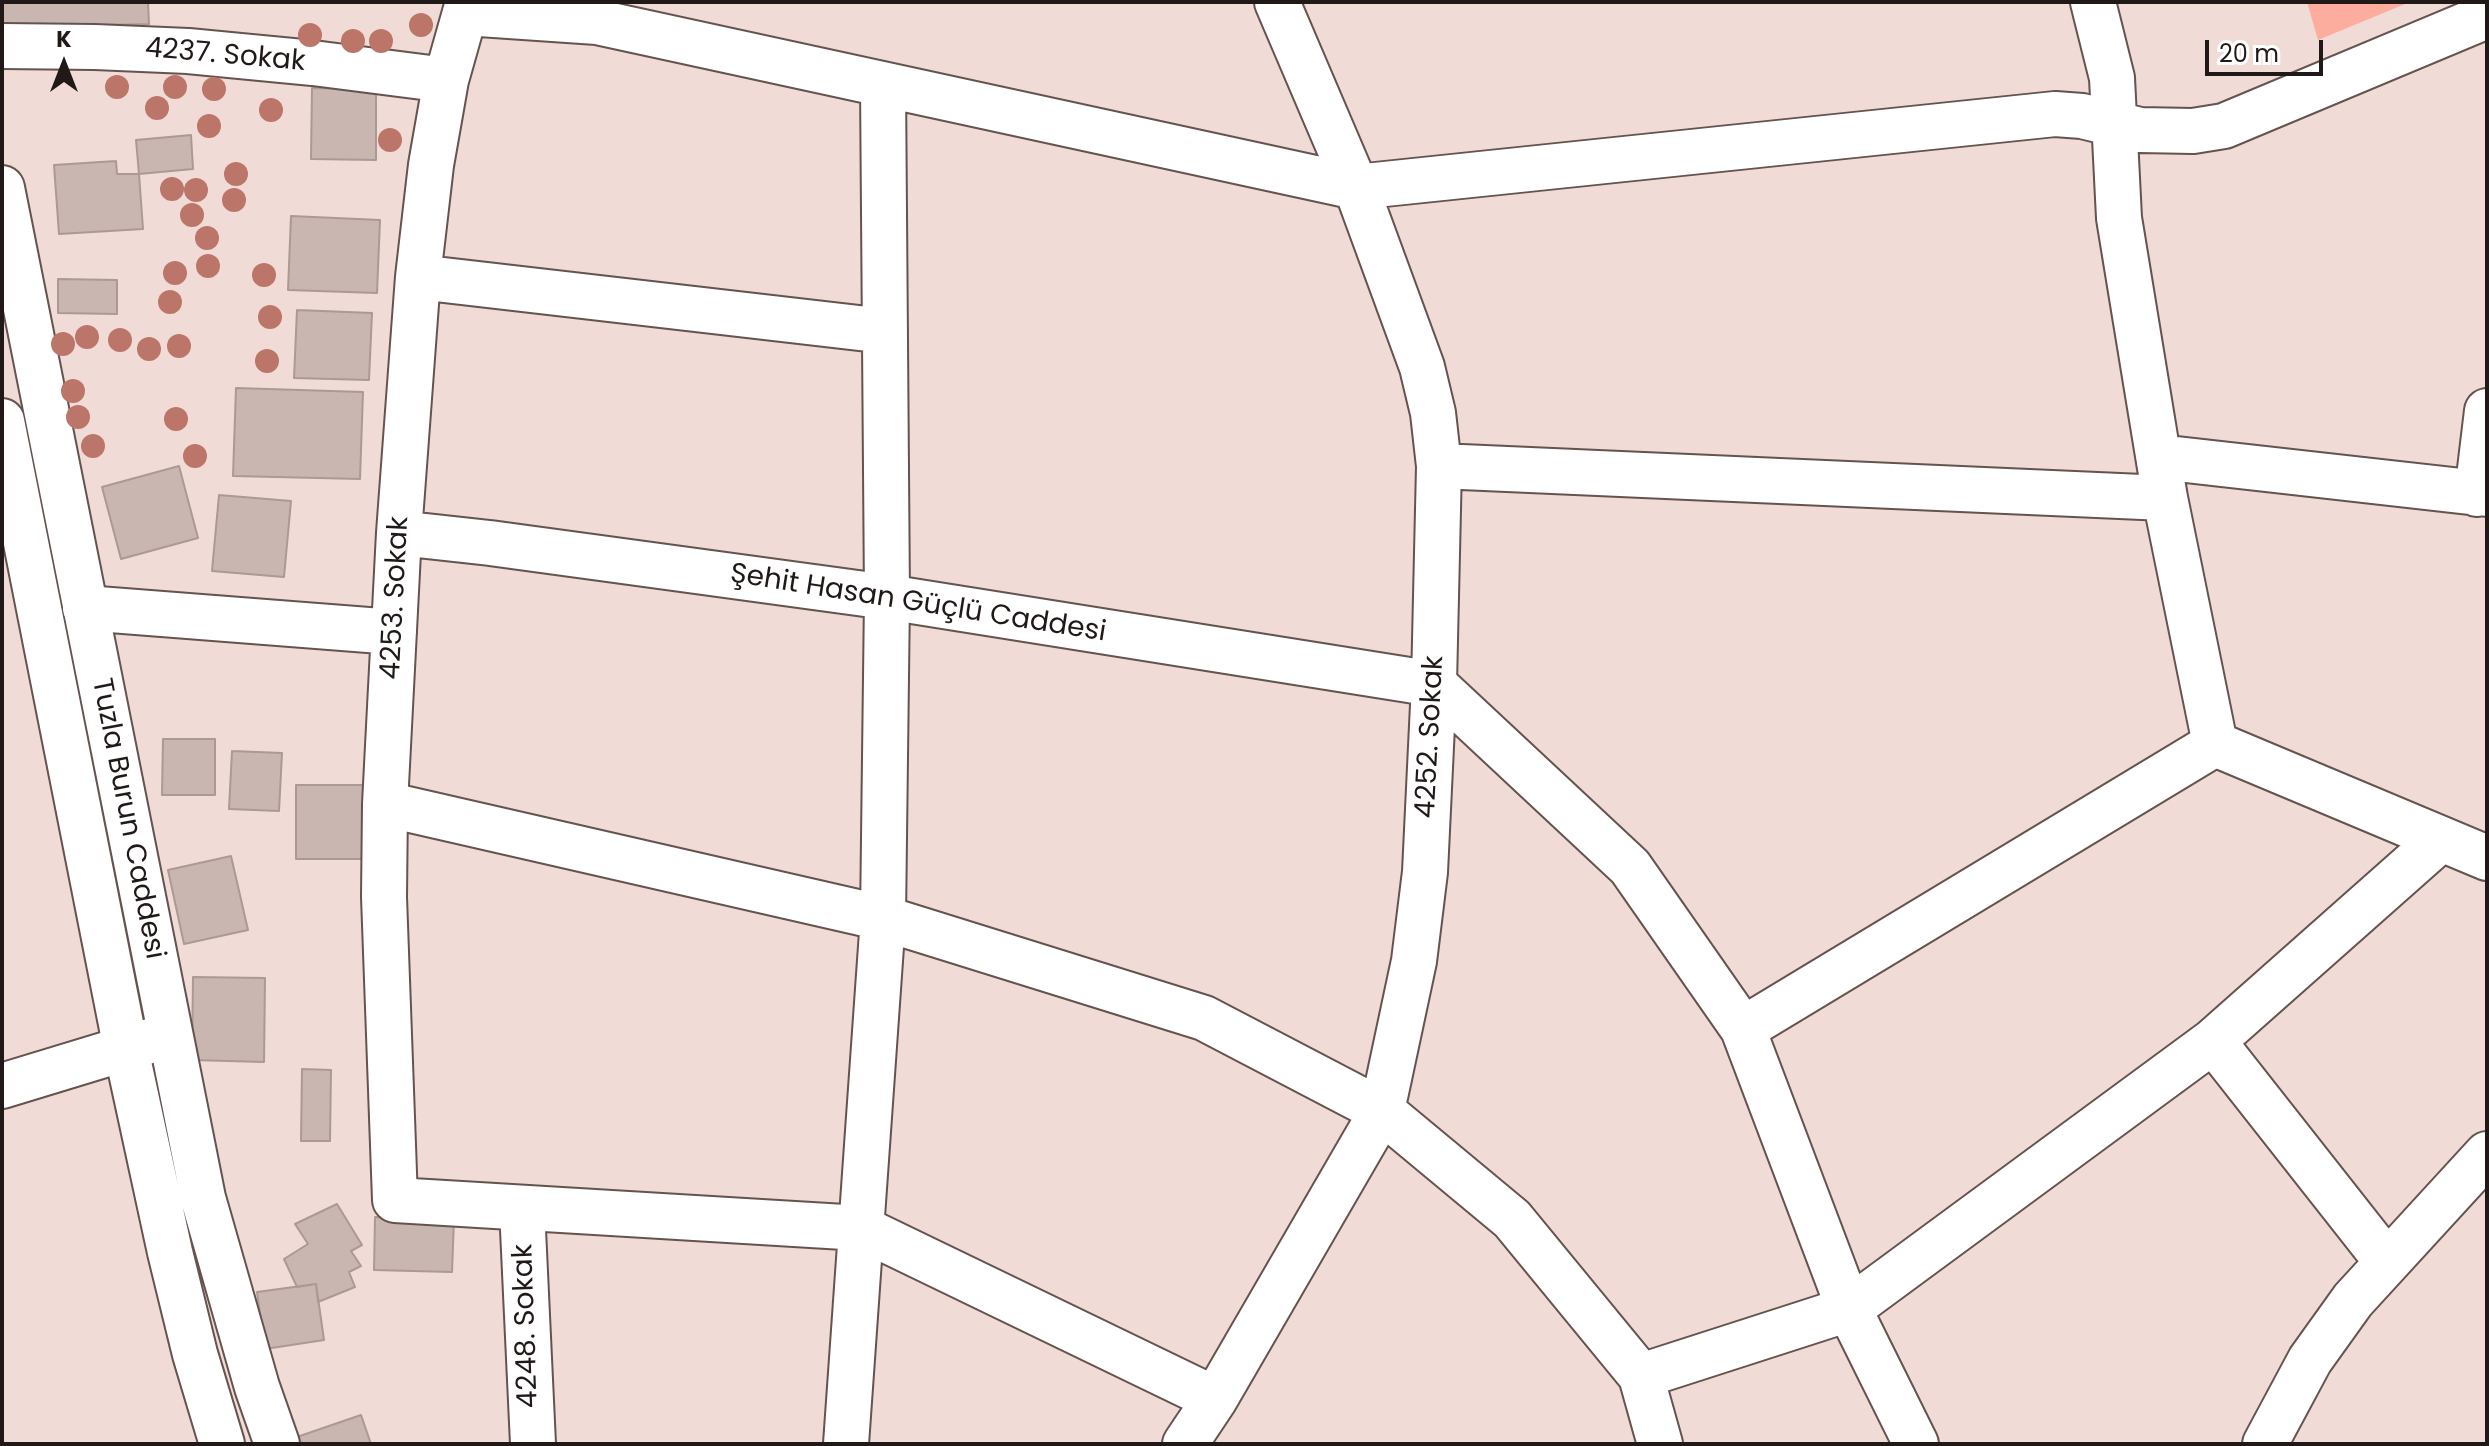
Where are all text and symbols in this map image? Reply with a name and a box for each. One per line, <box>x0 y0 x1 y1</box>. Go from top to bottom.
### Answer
north arrow <box>24 24 104 104</box>
text: K <box>56 24 72 55</box>
scale bar <box>2209 24 2327 74</box>
street label: 4237. Sokak <box>143 32 307 80</box>
text: 20 m <box>2219 37 2279 70</box>
street label: 4253. Sokak <box>375 516 417 680</box>
street label: Şehit Hasan Güçlü Caddesi <box>728 558 1108 650</box>
street label: 4252. Sokak <box>1410 655 1452 819</box>
street label: Tuzla Burun Caddesi <box>83 676 171 962</box>
street label: 4248. Sokak <box>507 1243 547 1409</box>

